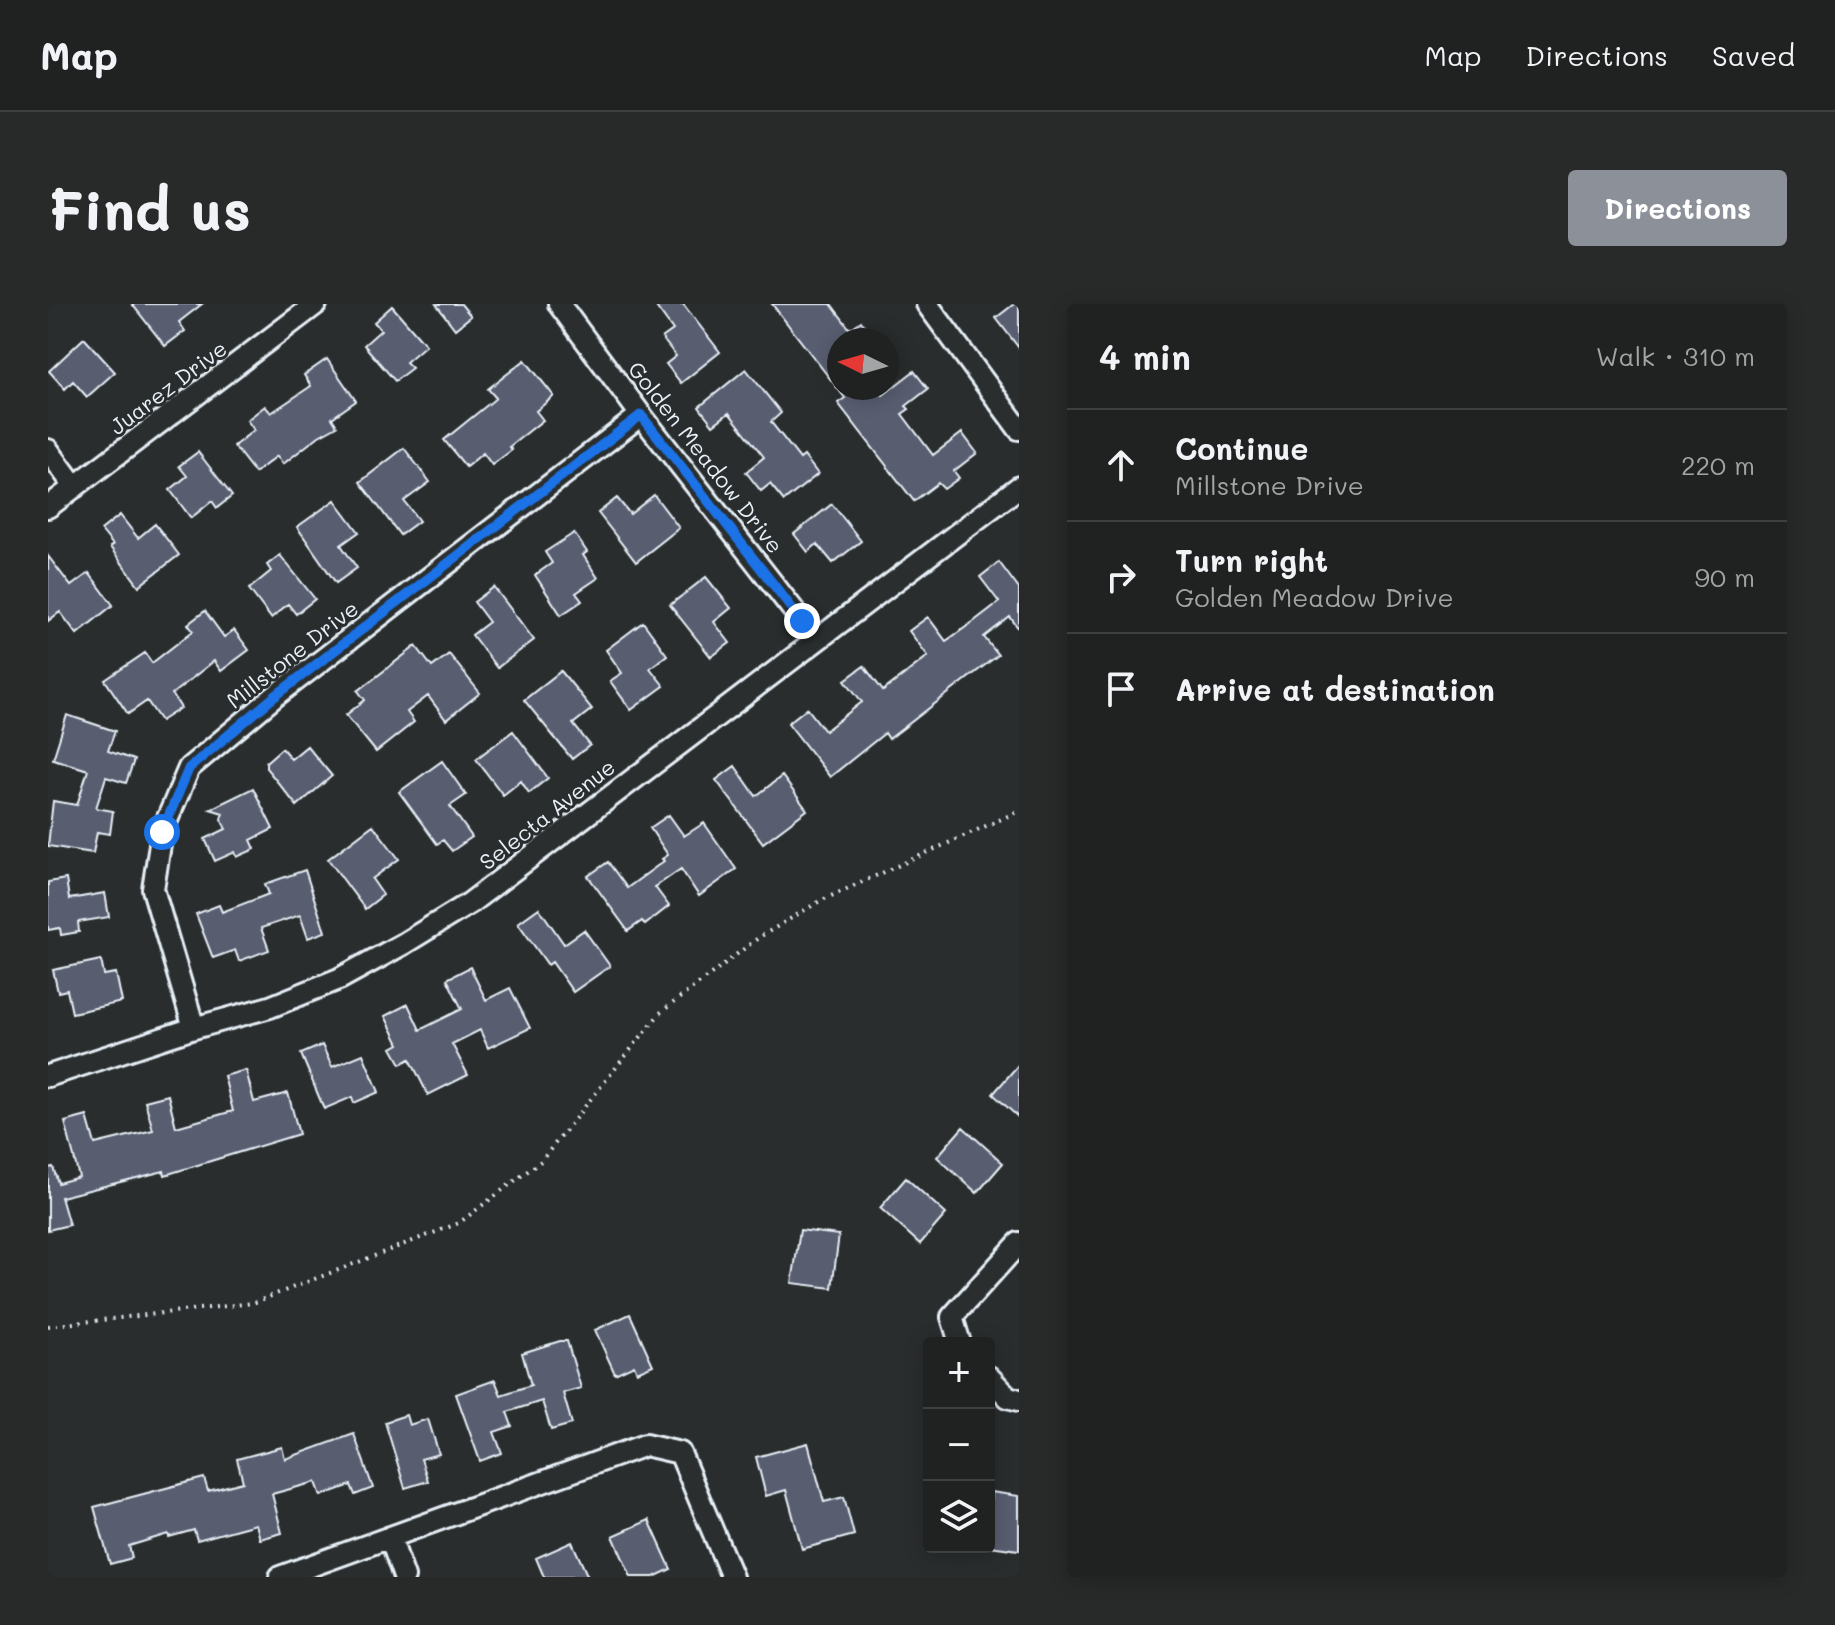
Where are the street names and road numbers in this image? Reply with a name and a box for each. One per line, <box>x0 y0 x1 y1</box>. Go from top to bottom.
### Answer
street label: Juarez Drive <box>103 333 233 441</box>
street label: Golden Meadow Drive <box>622 355 790 559</box>
street label: Millstone Drive <box>220 593 364 715</box>
street label: Selecta Avenue <box>473 752 621 876</box>

